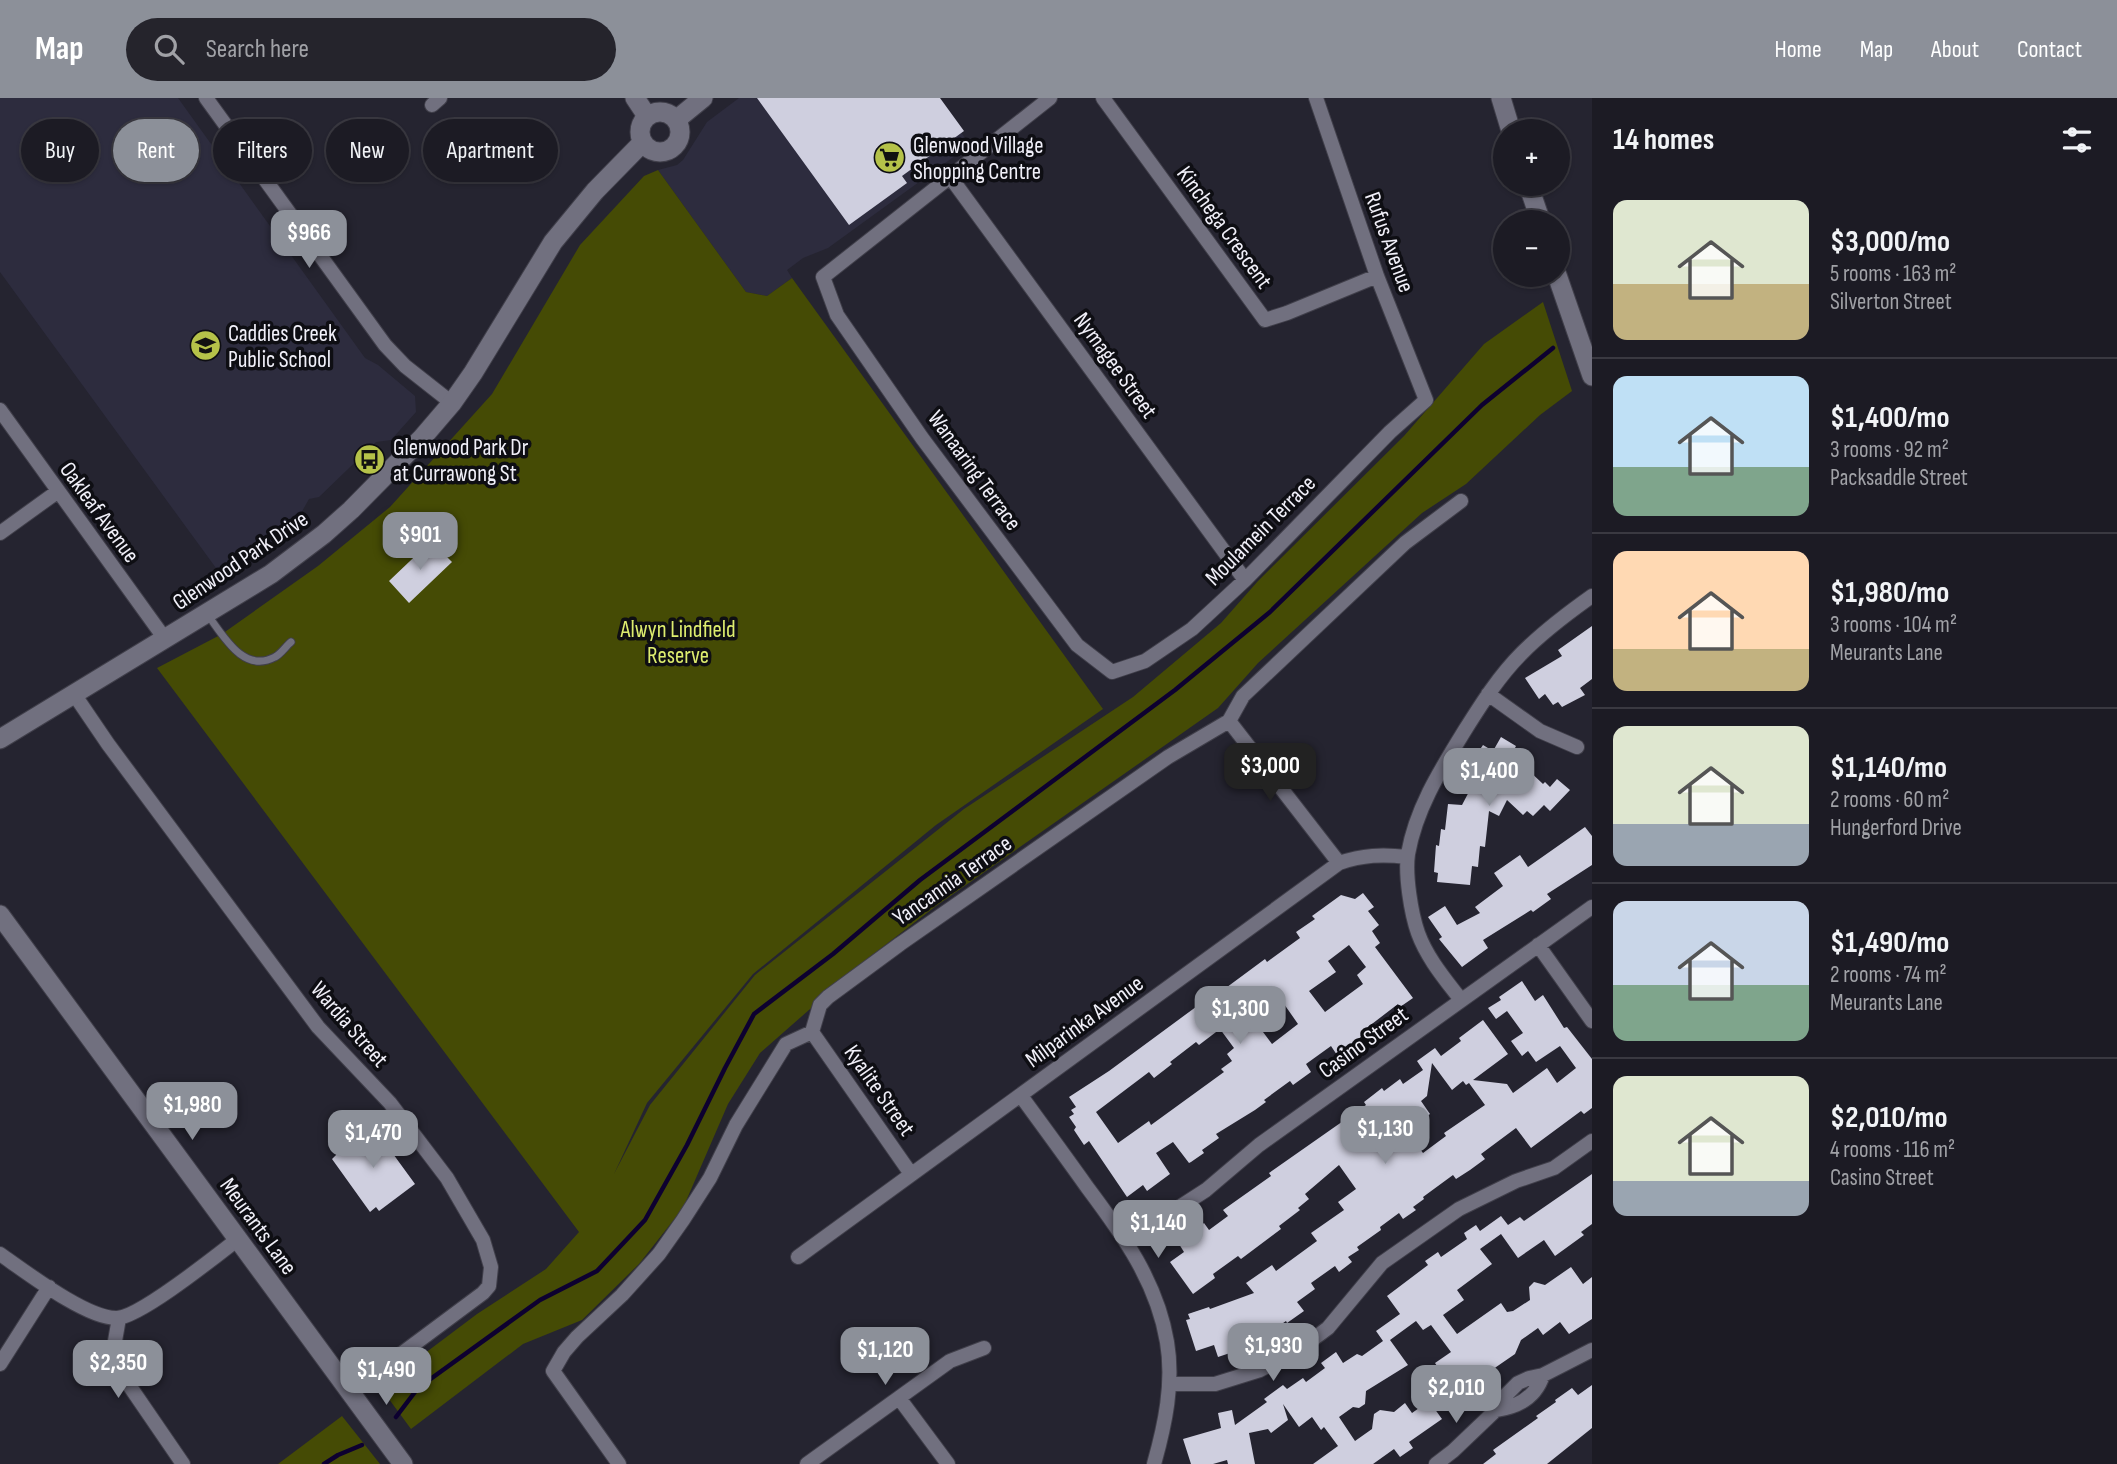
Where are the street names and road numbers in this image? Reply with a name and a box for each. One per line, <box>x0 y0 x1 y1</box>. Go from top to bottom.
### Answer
street label: Kinchega Crescent <box>1170 161 1278 294</box>
street label: Rufus Avenue <box>1358 188 1420 296</box>
street label: Nymagee Street <box>1067 307 1163 424</box>
street label: Wanaaring Terrace <box>921 405 1027 536</box>
street label: Oakleaf Avenue <box>53 457 145 568</box>
street label: Moulamein Terrace <box>1200 470 1322 592</box>
street label: Glenwood Park Drive <box>167 505 314 616</box>
street label: Yancannia Terrace <box>888 830 1017 932</box>
street label: Milparinka Avenue <box>1020 970 1149 1074</box>
street label: Wardia Street <box>304 976 394 1073</box>
street label: Casino Street <box>1313 1001 1414 1085</box>
street label: Kyalite Street <box>838 1040 921 1141</box>
street label: Meurants Lane <box>214 1173 303 1280</box>

